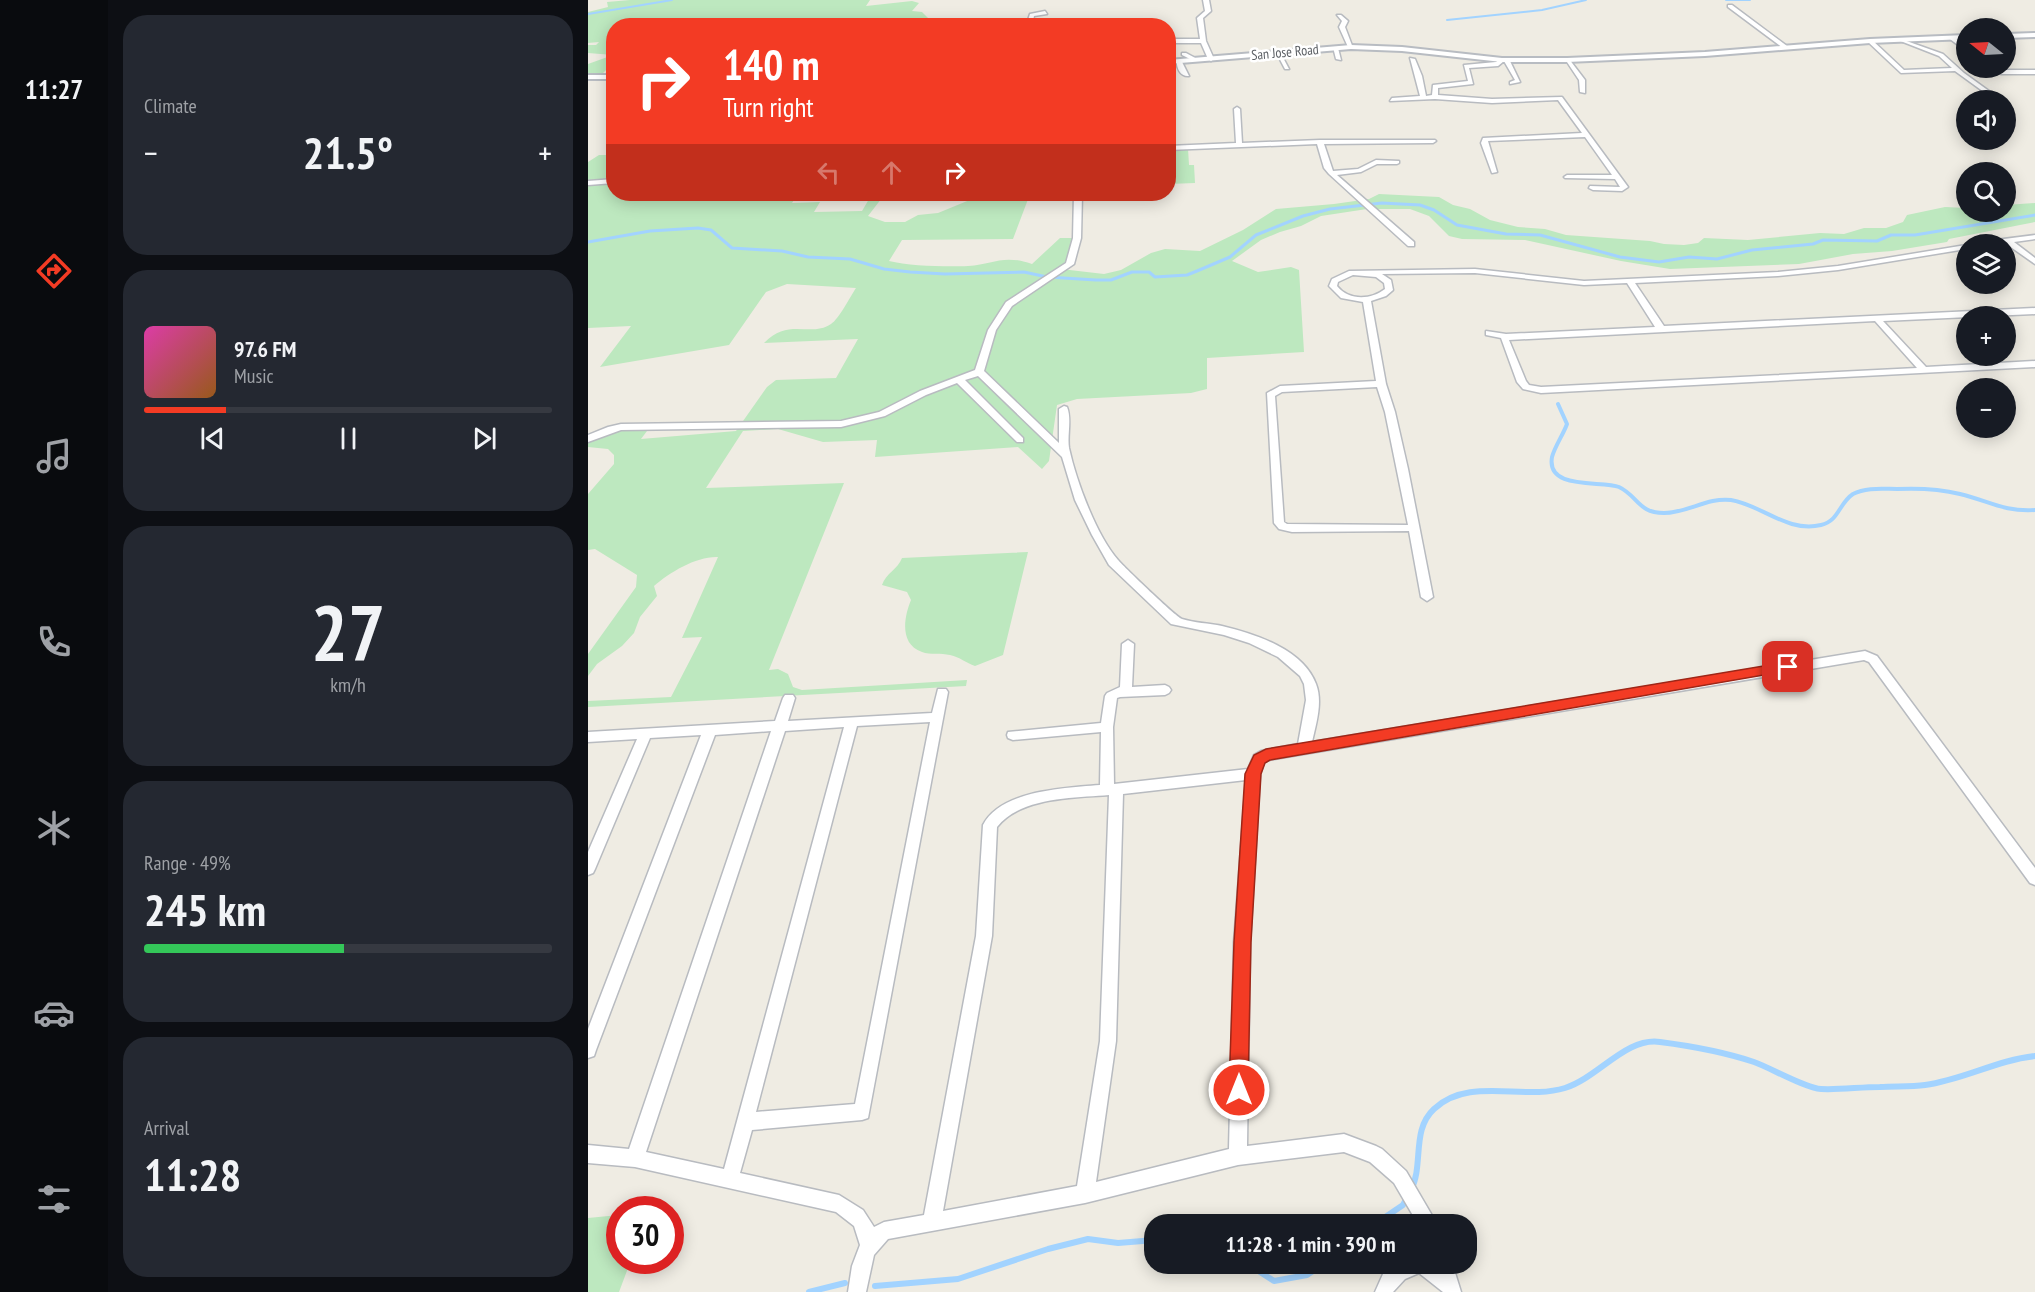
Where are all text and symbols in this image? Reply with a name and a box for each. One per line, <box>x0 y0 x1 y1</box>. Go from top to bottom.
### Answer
north arrow <box>1956 18 2016 78</box>
map controls <box>1956 18 2016 438</box>
text: 140 m <box>723 37 820 92</box>
street label: San Jose Road <box>1251 40 1319 64</box>
icon: right <box>624 42 702 120</box>
text: 11:27 <box>25 72 83 106</box>
text: Turn right <box>723 90 814 124</box>
button: sound <box>1956 90 2016 150</box>
text: Climate <box>144 93 197 119</box>
text: 21.5° <box>303 123 393 181</box>
text: − <box>144 131 158 174</box>
text: + <box>538 131 552 174</box>
icon: left <box>812 156 845 189</box>
icon: ahead <box>875 156 908 189</box>
icon: right <box>938 156 971 189</box>
button: search <box>1956 162 2016 222</box>
button: layers <box>1956 234 2016 294</box>
icon: directions <box>33 250 75 292</box>
button: + <box>1956 306 2016 366</box>
text: 97.6 FM <box>234 335 296 363</box>
text: Music <box>234 363 274 389</box>
button: − <box>1956 378 2016 438</box>
icon: previous <box>196 422 229 455</box>
icon: pause <box>332 422 365 455</box>
icon: next <box>468 422 501 455</box>
icon: music <box>33 435 75 477</box>
text: 27 <box>311 582 385 683</box>
icon: phone <box>33 621 75 663</box>
pin <box>1762 641 1813 692</box>
icon: arrive <box>1771 650 1804 683</box>
text: km/h <box>330 672 366 698</box>
icon: climate <box>33 807 75 849</box>
text: Range · 49% <box>144 850 231 876</box>
text: 245 km <box>144 880 266 938</box>
icon: car <box>33 992 75 1034</box>
position arrow <box>1207 1058 1271 1122</box>
text: Arrival <box>144 1115 189 1141</box>
text: 11:28 <box>144 1145 241 1203</box>
icon: filters <box>33 1178 75 1220</box>
speed limit sign: 30 <box>606 1196 684 1274</box>
text: 11:28 · 1 min · 390 m <box>1225 1230 1396 1258</box>

